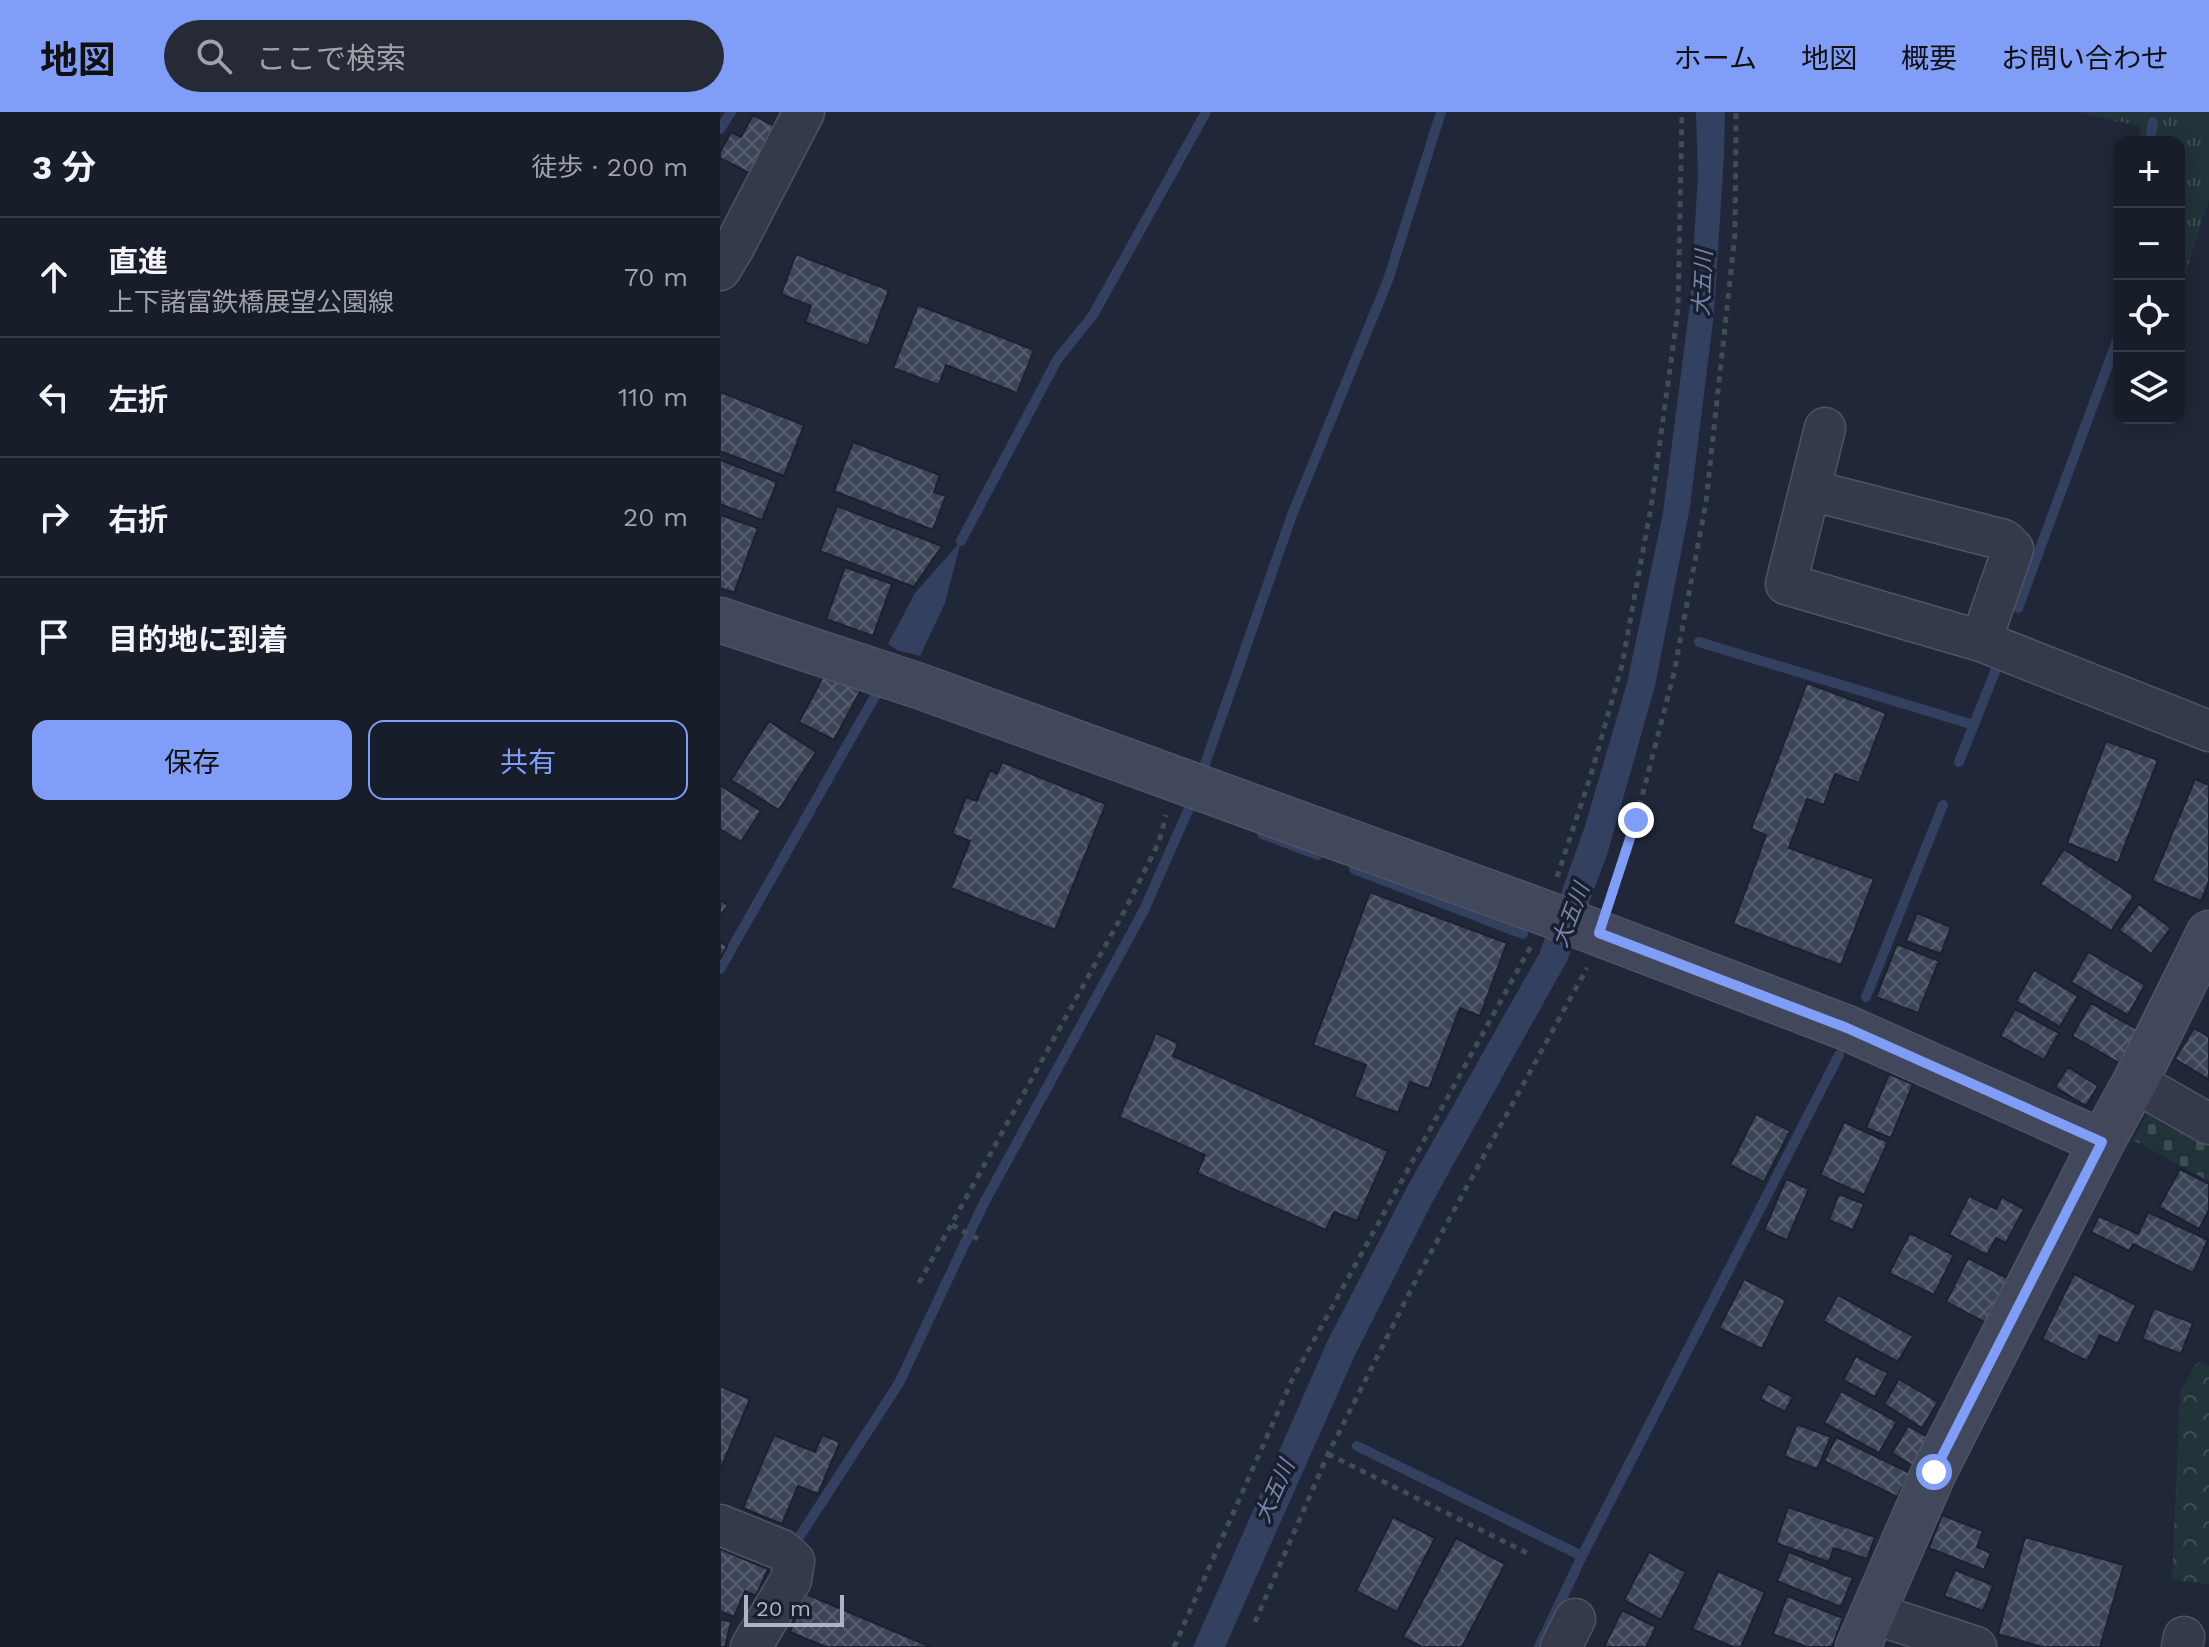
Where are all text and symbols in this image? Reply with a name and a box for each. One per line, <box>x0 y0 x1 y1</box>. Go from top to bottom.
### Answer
search box <box>164 20 724 92</box>
icon: search <box>192 34 236 78</box>
text: 地図 <box>40 38 116 82</box>
text: ここで検索 <box>256 41 406 76</box>
text: ホーム <box>1674 42 1757 75</box>
text: 地図 <box>1801 42 1857 75</box>
text: 概要 <box>1901 42 1957 75</box>
text: お問い合わせ <box>2001 42 2169 75</box>
map controls <box>2113 136 2185 424</box>
button: + <box>2113 136 2185 208</box>
text: 3 分 <box>32 147 96 187</box>
text: 徒歩 · 200 m <box>531 152 688 182</box>
button: − <box>2113 208 2185 280</box>
text: 直進 <box>108 244 168 279</box>
water label: 大五川 <box>1688 247 1717 317</box>
icon: ahead <box>32 255 76 299</box>
text: 70 m <box>624 262 688 292</box>
button: locate <box>2113 280 2185 352</box>
text: 上下諸富鉄橋展望公園線 <box>108 287 394 317</box>
button: layers <box>2113 352 2185 424</box>
icon: left <box>32 375 76 419</box>
text: 左折 <box>108 382 168 417</box>
text: 110 m <box>618 382 688 412</box>
icon: right <box>32 495 76 539</box>
text: 右折 <box>108 502 168 537</box>
text: 20 m <box>623 502 688 532</box>
icon: arrive <box>32 615 76 659</box>
text: 目的地に到着 <box>108 622 288 657</box>
button: 保存 <box>32 720 352 800</box>
button: 共有 <box>368 720 688 800</box>
route end <box>1618 802 1654 838</box>
water label: 大五川 <box>1547 878 1595 950</box>
water label: 大五川 <box>1250 1454 1300 1526</box>
route start <box>1916 1454 1952 1490</box>
scale bar <box>744 1591 844 1627</box>
text: 20 m <box>756 1596 811 1621</box>

